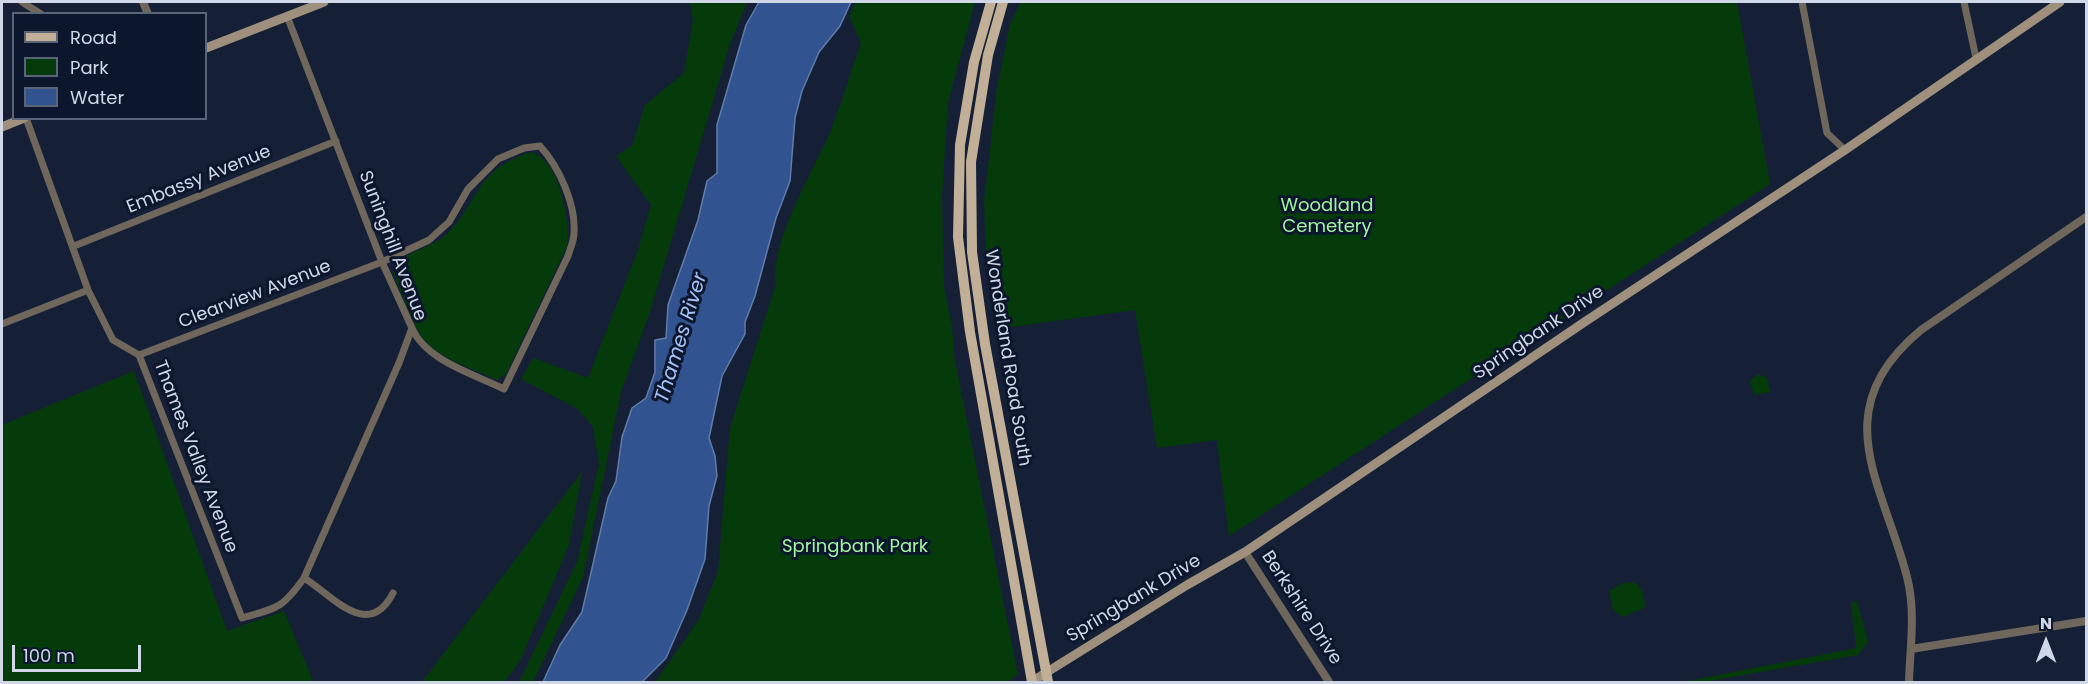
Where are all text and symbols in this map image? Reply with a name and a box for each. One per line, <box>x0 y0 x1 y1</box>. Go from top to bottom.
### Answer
legend <box>12 12 207 120</box>
text: Road <box>70 25 117 50</box>
text: Park <box>70 55 109 80</box>
text: Water <box>70 85 124 110</box>
street label: Embassy Avenue <box>124 141 274 219</box>
street label: Suninghill Avenue <box>353 168 431 324</box>
park label: Woodland Cemetery <box>1280 195 1374 238</box>
street label: Wonderland Road South <box>979 248 1035 468</box>
street label: Clearview Avenue <box>176 256 334 334</box>
water label: Thames River <box>651 270 713 406</box>
street label: Springbank Drive <box>1470 281 1608 385</box>
street label: Thames Valley Avenue <box>148 358 242 556</box>
park label: Springbank Park <box>782 536 928 558</box>
street label: Berkshire Drive <box>1256 547 1346 669</box>
street label: Springbank Drive <box>1063 550 1205 648</box>
north arrow <box>2016 612 2076 672</box>
text: N <box>2040 612 2052 635</box>
scale bar <box>15 633 144 671</box>
text: 100 m <box>23 643 75 668</box>

